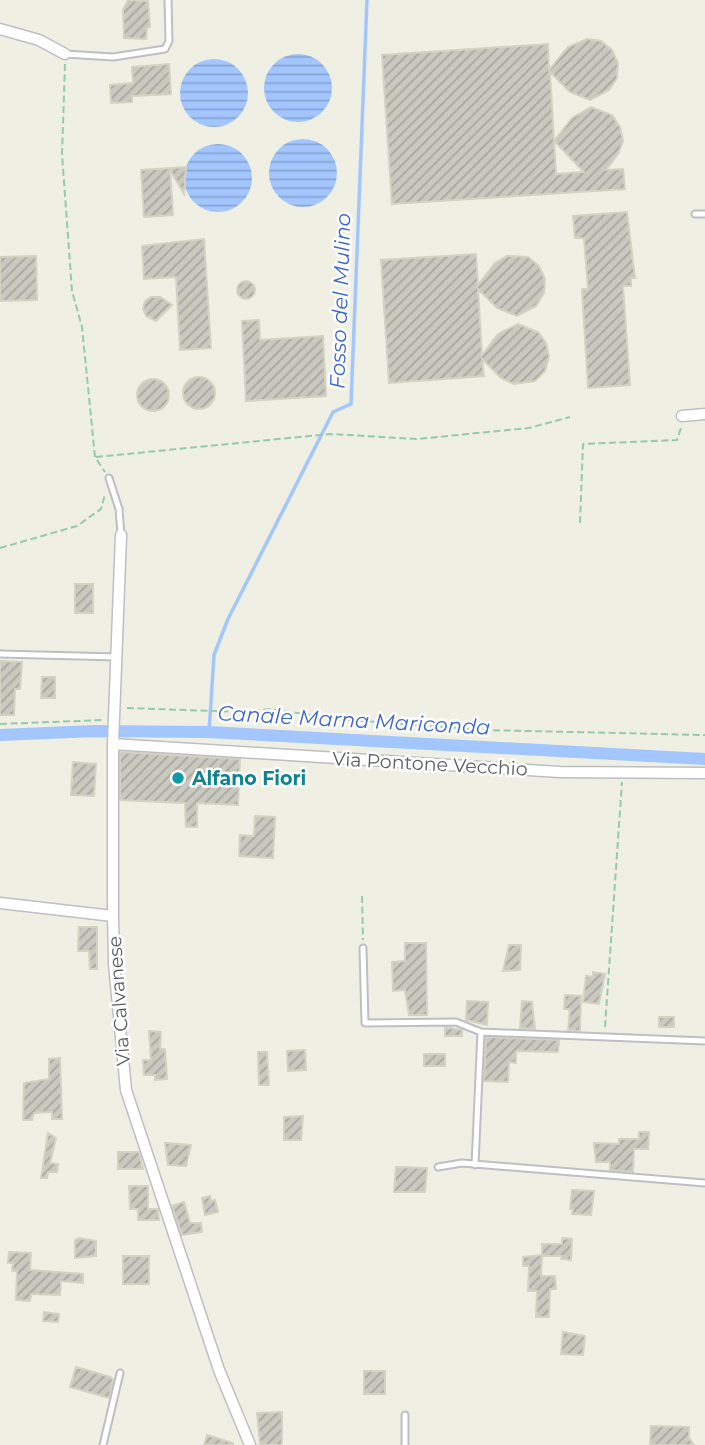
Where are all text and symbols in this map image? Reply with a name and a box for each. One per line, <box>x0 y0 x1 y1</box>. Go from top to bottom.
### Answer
water label: Fosso del Mulino <box>324 213 356 389</box>
water label: Canale Marna Mariconda <box>217 700 491 740</box>
street label: Via Pontone Vecchio <box>332 747 528 781</box>
place label: Alfano Fiori <box>191 767 306 790</box>
marker: Alfano Fiori <box>170 770 186 786</box>
street label: Via Calvanese <box>103 935 135 1067</box>

